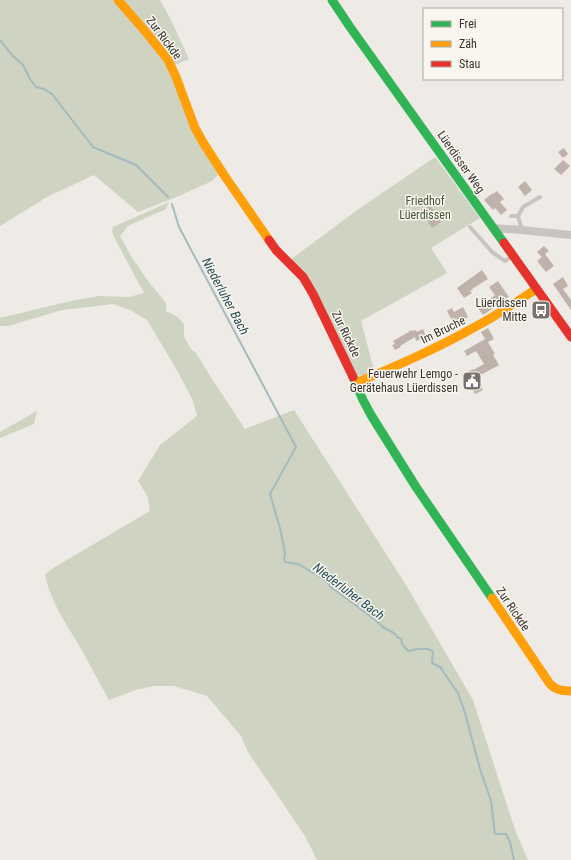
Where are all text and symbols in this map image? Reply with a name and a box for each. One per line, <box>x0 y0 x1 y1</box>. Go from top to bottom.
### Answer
legend <box>423 8 563 80</box>
street label: Zur Rickde <box>143 14 185 62</box>
text: Frei <box>459 17 477 31</box>
text: Zäh <box>459 37 477 51</box>
text: Stau <box>459 57 481 71</box>
street label: Lüerdisser Weg <box>434 128 488 196</box>
park label: Friedhof Lüerdissen <box>399 194 451 222</box>
water label: Niederluher Bach <box>199 255 252 337</box>
place label: Lüerdissen Mitte <box>475 296 527 324</box>
bus stop icon: Lüerdissen Mitte <box>530 299 552 321</box>
street label: Zur Rickde <box>329 308 363 360</box>
street label: Im Bruche <box>418 313 468 347</box>
place label: Feuerwehr Lemgo - Gerätehaus Lüerdissen <box>350 367 458 395</box>
public building icon: Feuerwehr Lemgo - Gerätehaus Lüerdissen <box>461 370 483 392</box>
water label: Niederluher Bach <box>310 560 387 623</box>
street label: Zur Rickde <box>493 584 533 634</box>

